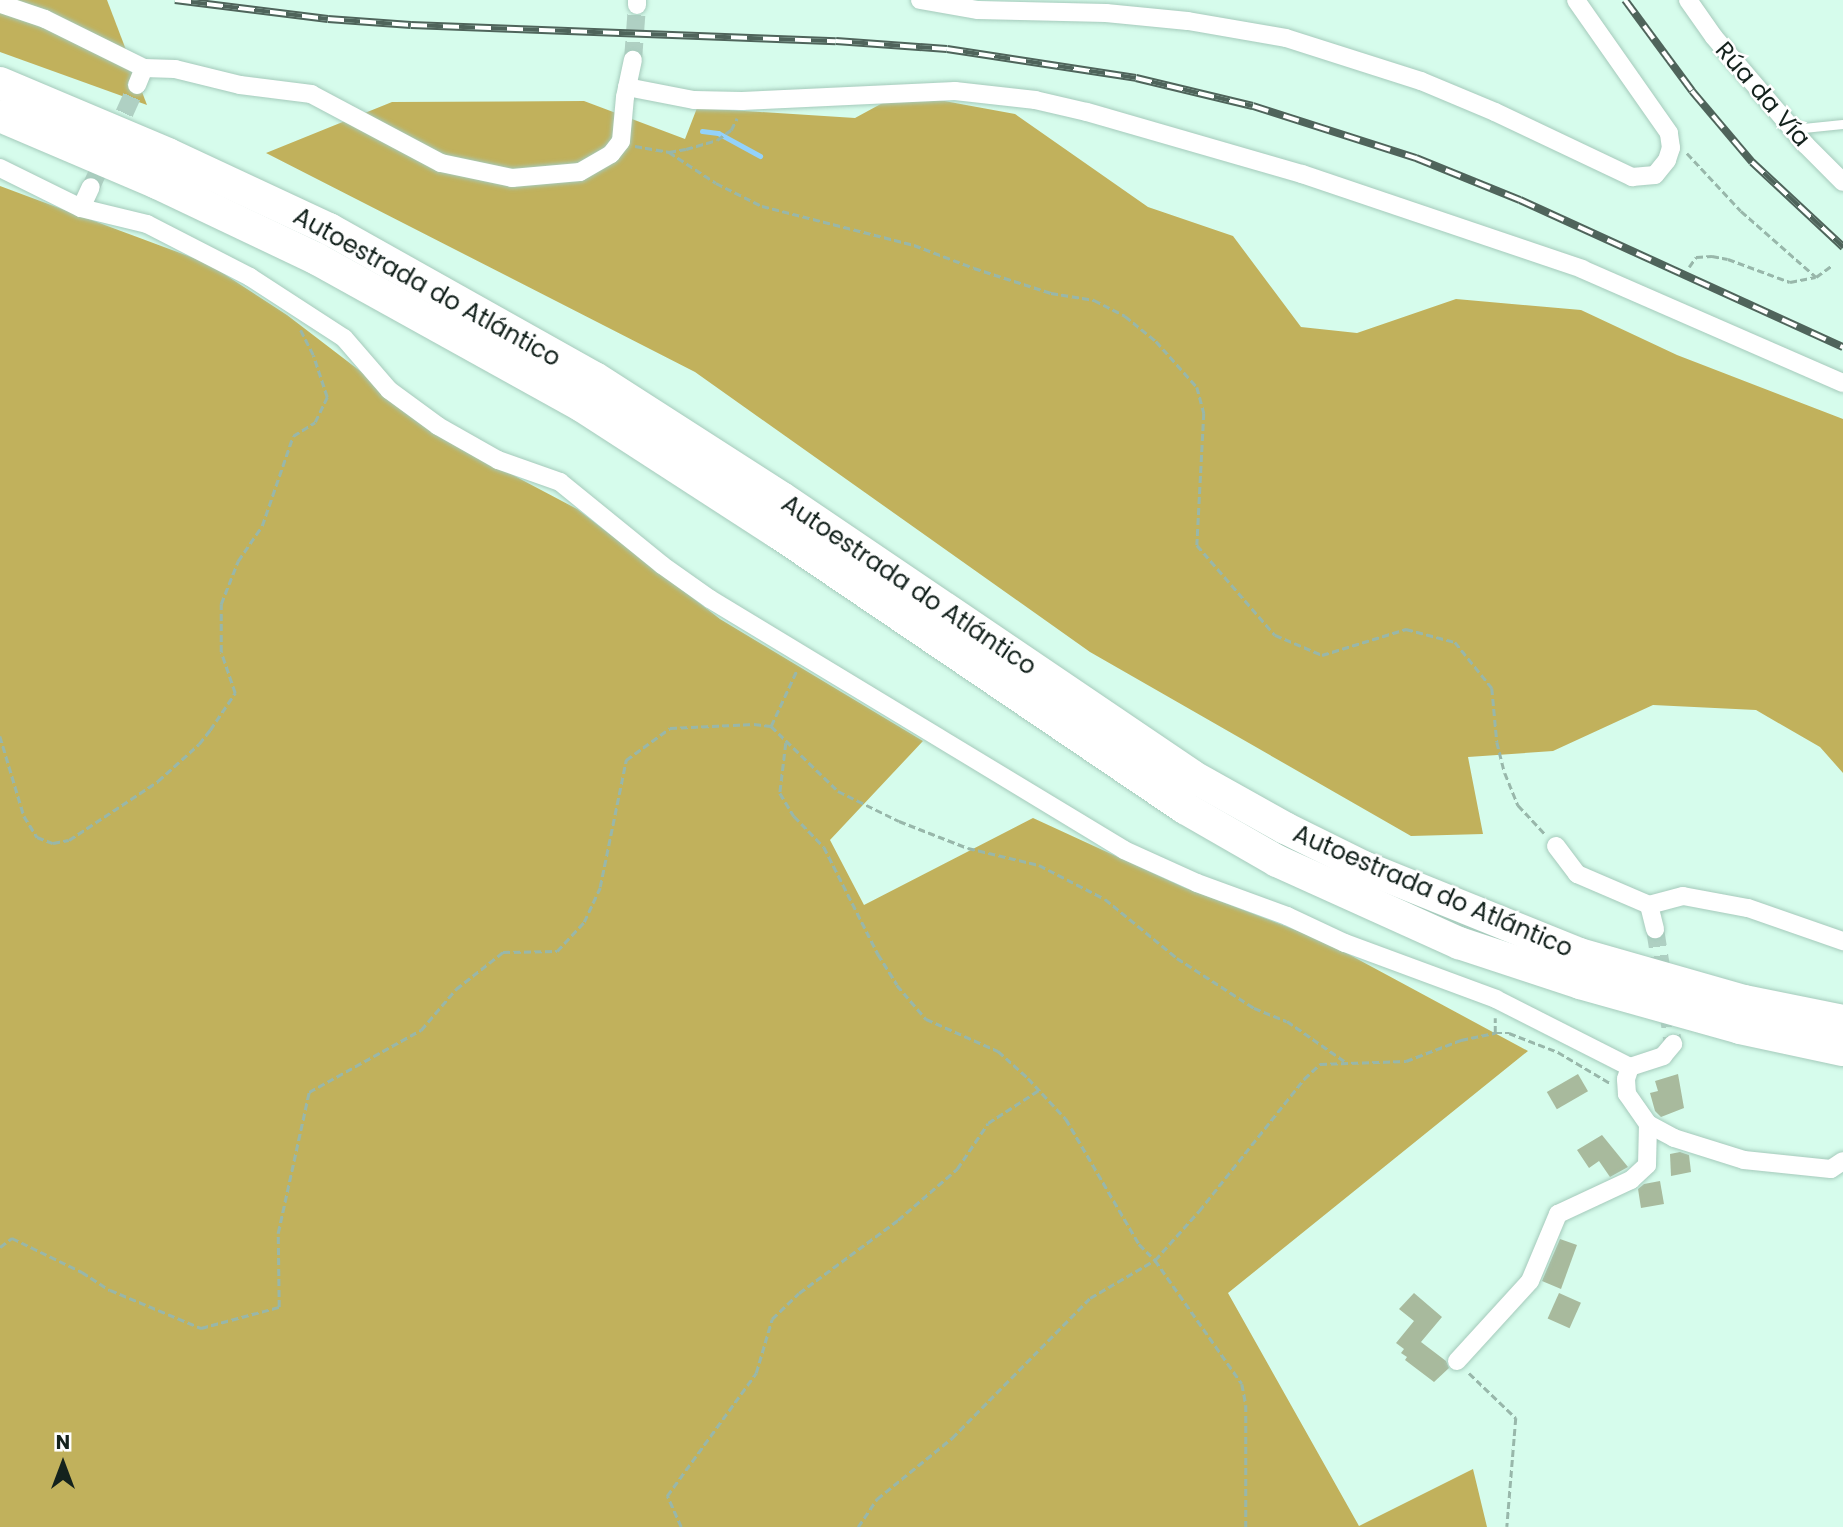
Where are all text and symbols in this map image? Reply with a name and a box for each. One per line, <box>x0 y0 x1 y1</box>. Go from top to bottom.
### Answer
street label: Rúa da Vía <box>1710 36 1816 152</box>
street label: Autoestrada do Atlántico <box>288 201 566 373</box>
street label: Autoestrada do Atlántico <box>776 489 1042 681</box>
street label: Autoestrada do Atlántico <box>1289 819 1577 963</box>
north arrow <box>28 1429 98 1499</box>
text: N <box>56 1429 70 1456</box>

